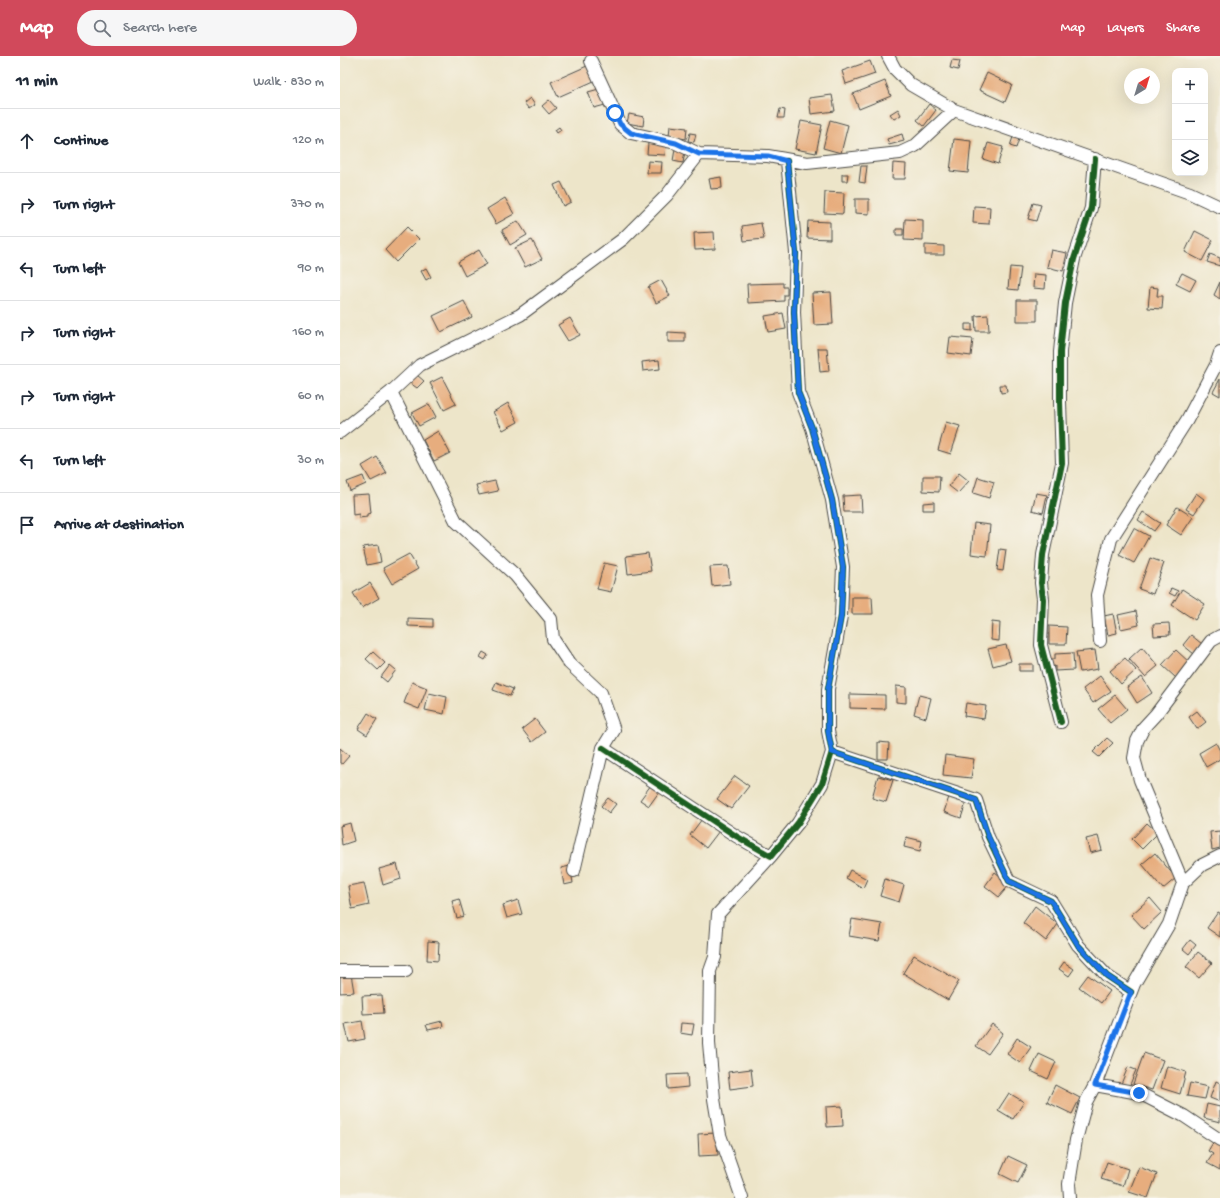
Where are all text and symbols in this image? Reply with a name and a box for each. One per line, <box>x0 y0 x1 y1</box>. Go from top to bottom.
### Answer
search box <box>77 10 357 46</box>
text: Map <box>20 17 53 40</box>
icon: search <box>91 17 113 39</box>
text: Search here <box>123 19 197 37</box>
text: Map <box>1061 20 1085 37</box>
text: Layers <box>1107 20 1144 37</box>
text: Share <box>1166 20 1200 37</box>
north arrow <box>1124 68 1160 104</box>
map controls <box>1172 68 1208 176</box>
button: + <box>1172 68 1208 104</box>
text: 11 min <box>16 72 58 92</box>
text: Walk · 830 m <box>253 75 324 90</box>
route start <box>606 104 624 122</box>
button: − <box>1172 104 1208 140</box>
icon: ahead <box>16 130 38 152</box>
text: Continue <box>54 132 108 150</box>
text: 120 m <box>293 133 324 148</box>
button: layers <box>1172 140 1208 176</box>
icon: right <box>16 194 38 216</box>
text: Turn right <box>54 196 114 214</box>
text: 370 m <box>291 197 324 212</box>
icon: left <box>16 258 38 280</box>
text: Turn left <box>54 260 105 278</box>
text: 90 m <box>298 261 324 276</box>
icon: right <box>16 322 38 344</box>
text: Turn right <box>54 324 114 342</box>
text: 160 m <box>292 325 324 340</box>
icon: right <box>16 386 38 408</box>
text: Turn right <box>54 388 114 406</box>
text: 60 m <box>298 389 324 404</box>
icon: left <box>16 450 38 472</box>
text: Turn left <box>54 452 105 470</box>
text: 30 m <box>298 453 324 468</box>
icon: arrive <box>16 514 38 536</box>
text: Arrive at destination <box>54 516 184 534</box>
route end <box>1130 1084 1148 1102</box>

